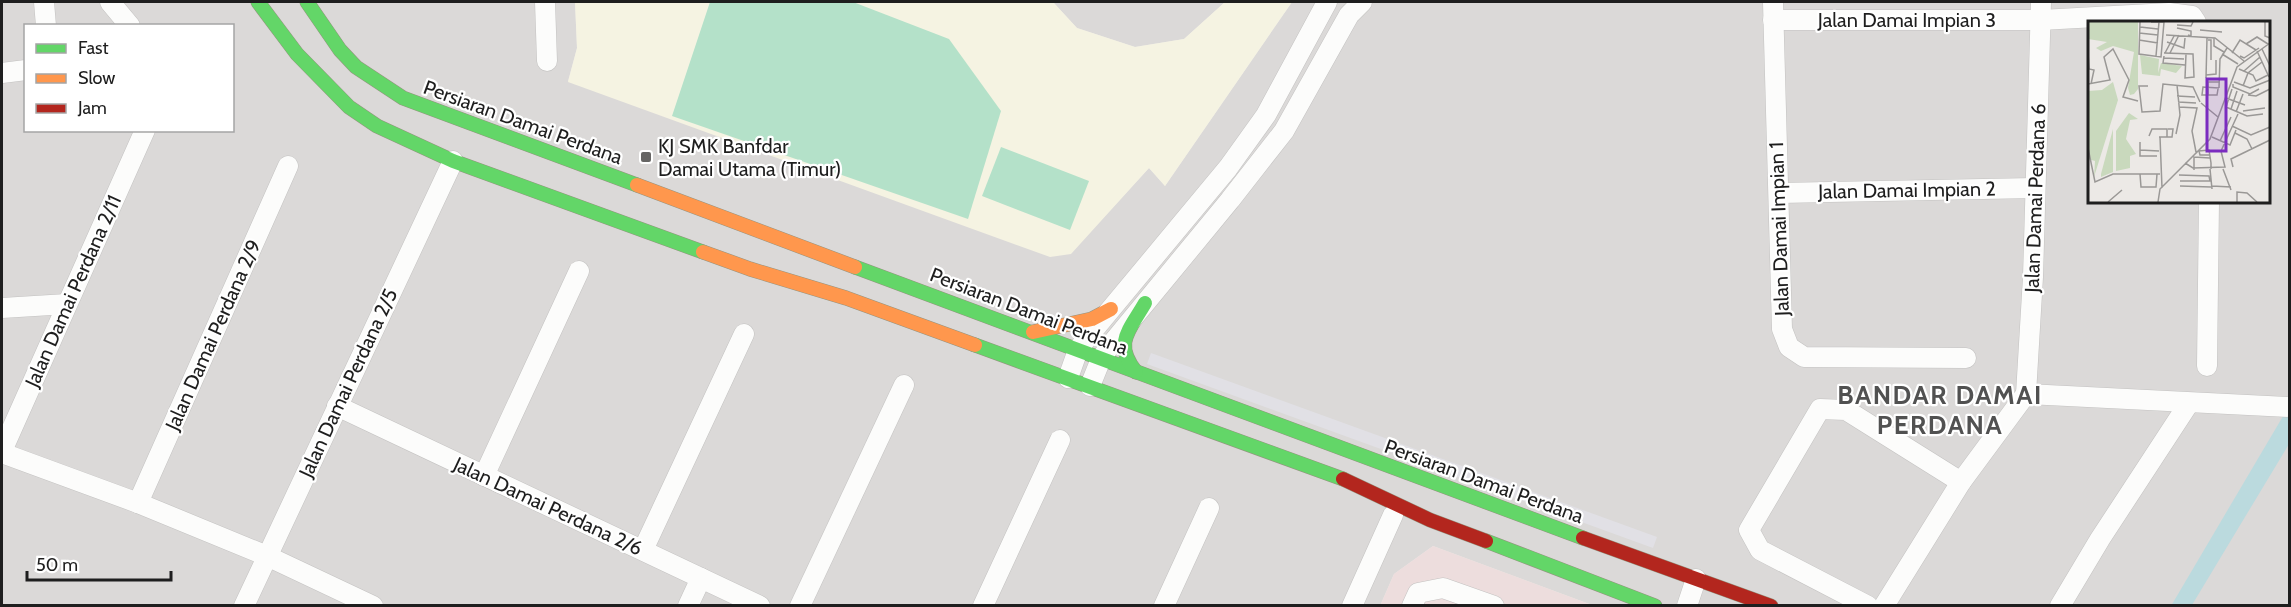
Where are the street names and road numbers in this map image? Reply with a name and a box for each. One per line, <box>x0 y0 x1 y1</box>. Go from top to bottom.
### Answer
street label: Jalan Damai Impian 3 <box>1817 8 1996 32</box>
street label: Persiaran Damai Perdana <box>420 75 626 169</box>
street label: Jalan Damai Perdana 6 <box>2020 103 2050 294</box>
street label: Jalan Damai Impian 1 <box>1764 142 1794 317</box>
street label: Jalan Damai Impian 2 <box>1817 176 1996 204</box>
street label: Jalan Damai Perdana 2/11 <box>19 191 126 392</box>
street label: Jalan Damai Perdana 2/9 <box>160 236 266 435</box>
street label: Persiaran Damai Perdana <box>927 262 1132 360</box>
street label: Jalan Damai Perdana 2/5 <box>293 285 402 482</box>
street label: Persiaran Damai Perdana <box>1381 434 1587 528</box>
street label: Jalan Damai Perdana 2/6 <box>449 451 646 560</box>

